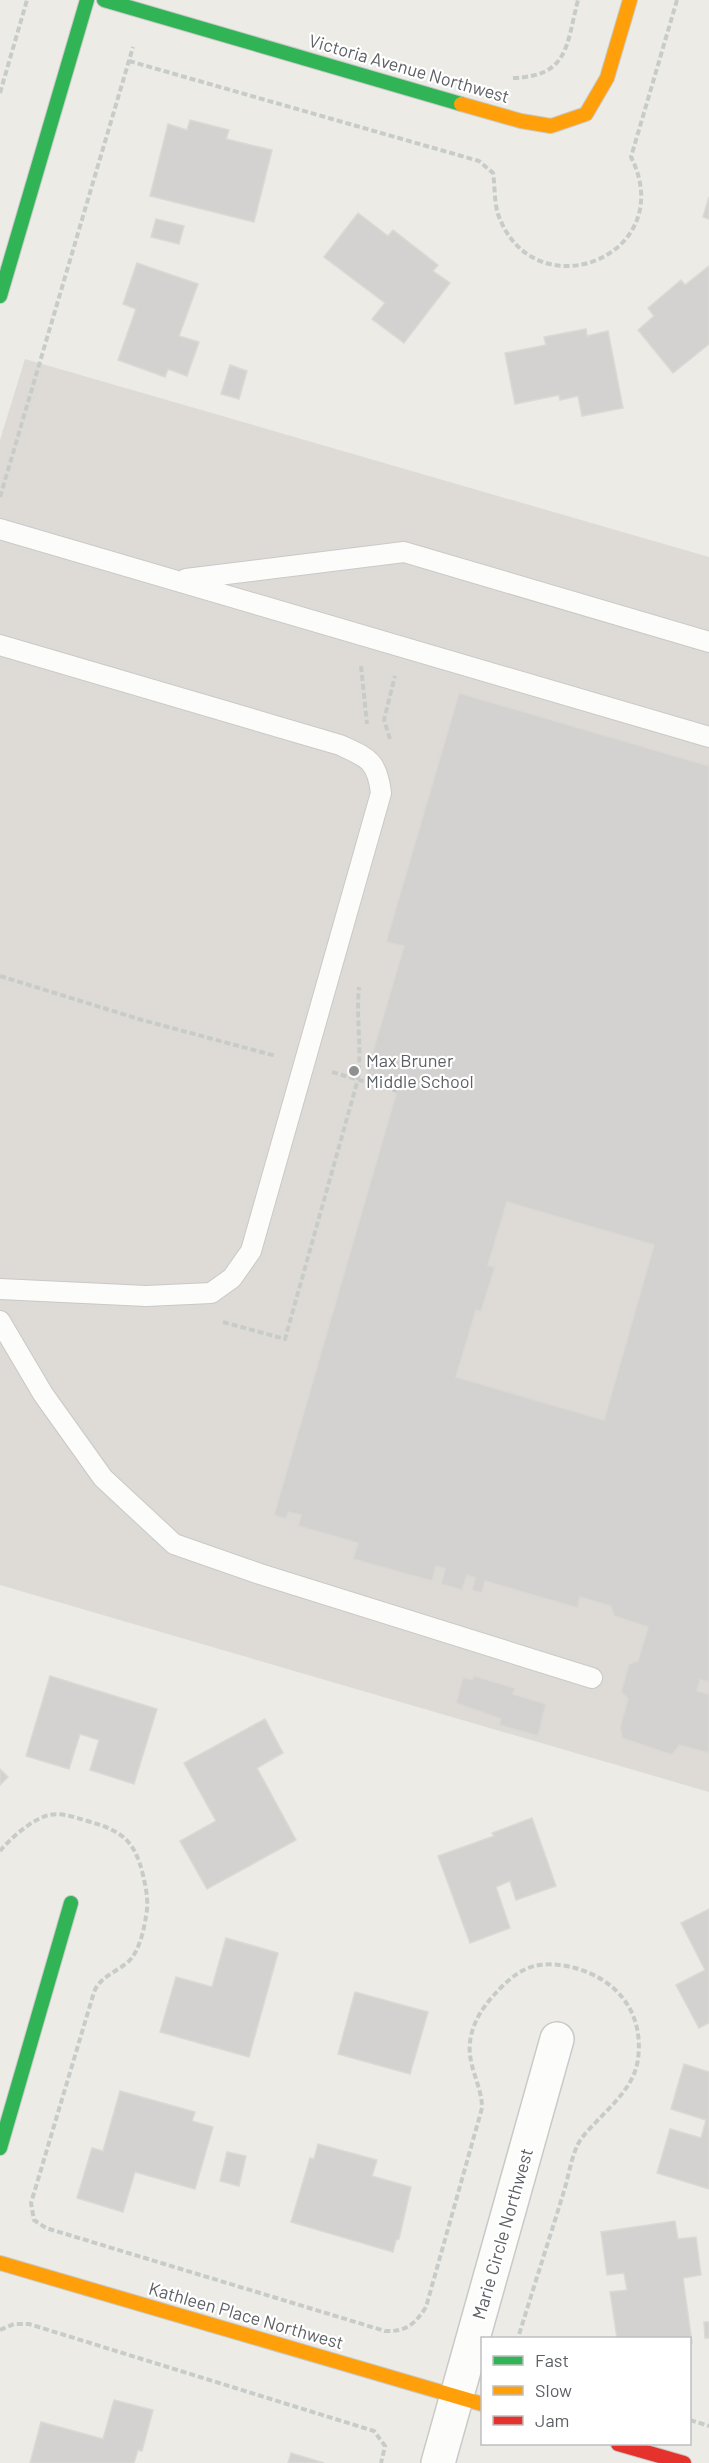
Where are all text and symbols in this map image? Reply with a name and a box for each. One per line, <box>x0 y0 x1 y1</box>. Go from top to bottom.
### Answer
street label: Victoria Avenue Northwest <box>306 29 512 107</box>
place label: Max Bruner Middle School <box>366 1049 474 1092</box>
marker: Max Bruner Middle School <box>347 1064 361 1078</box>
street label: Marie Circle Northwest <box>467 2146 537 2322</box>
street label: Kathleen Place Northwest <box>146 2277 346 2353</box>
legend <box>481 2337 691 2445</box>
text: Fast <box>535 2349 569 2371</box>
text: Slow <box>535 2379 572 2401</box>
text: Jam <box>535 2409 569 2431</box>

